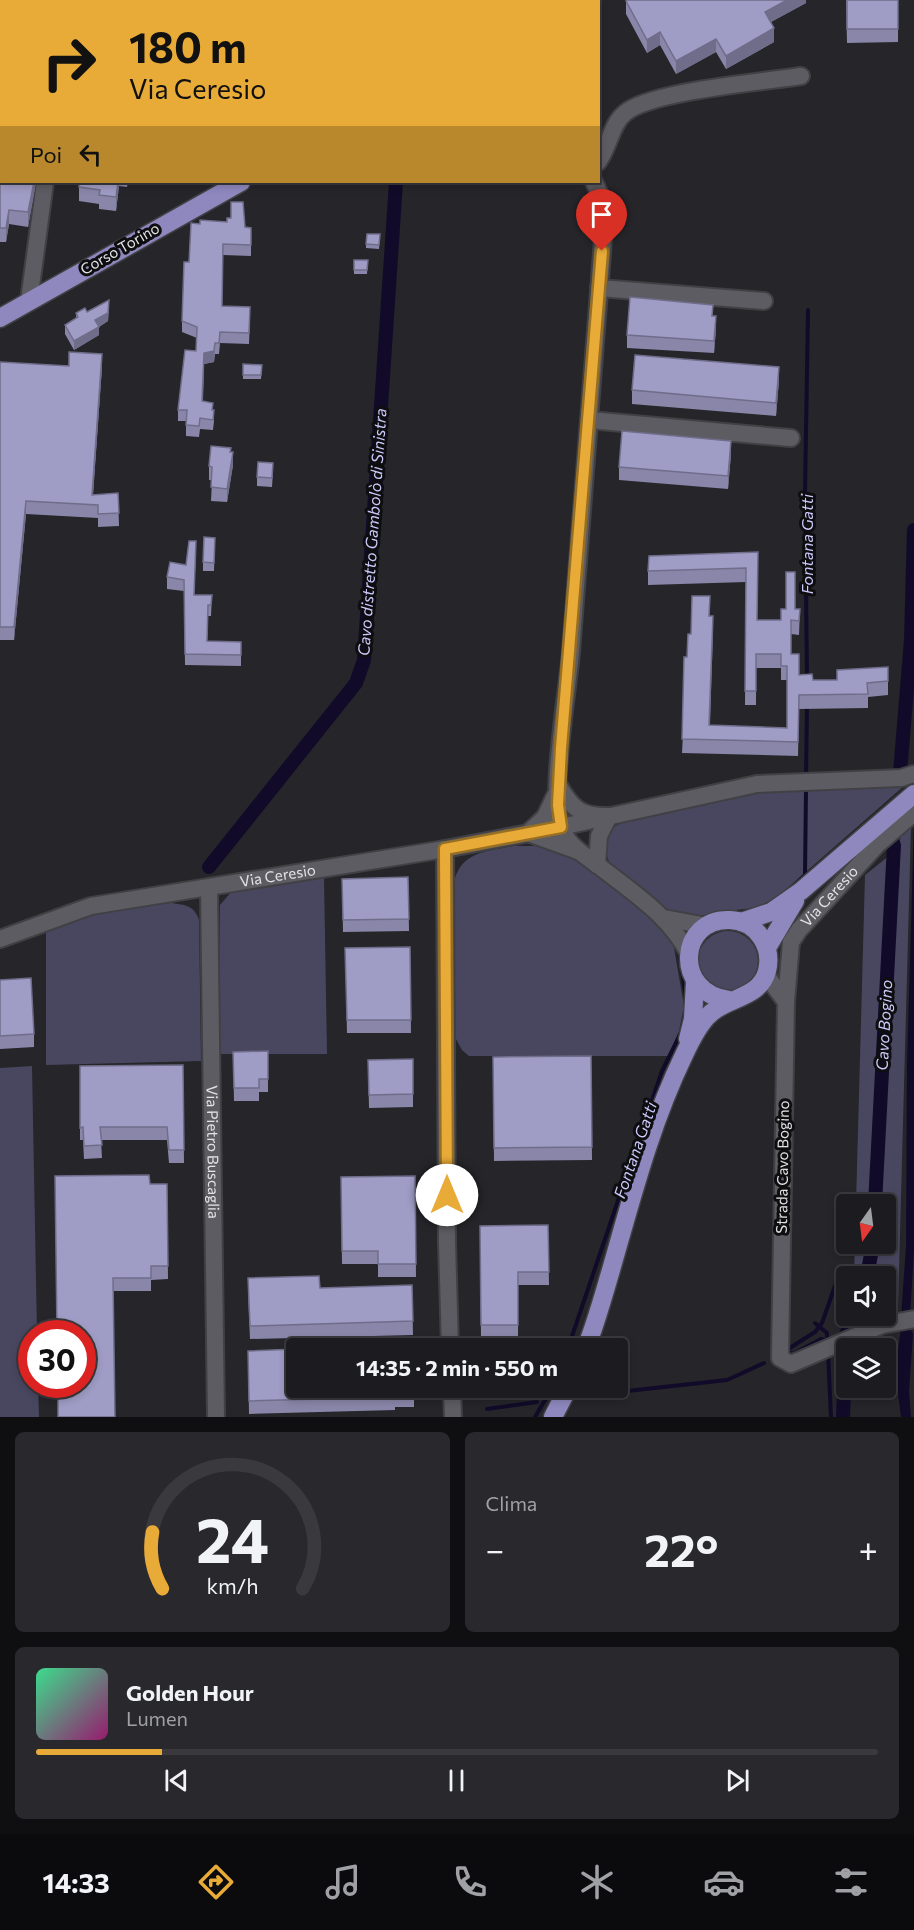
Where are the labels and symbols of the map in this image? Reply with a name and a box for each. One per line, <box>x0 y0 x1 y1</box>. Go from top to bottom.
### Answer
pin <box>576 189 627 251</box>
street label: Corso Torino <box>77 218 162 278</box>
water label: Cavo distretto Gambolò di Sinistra <box>353 407 390 656</box>
water label: Fontana Gatti <box>797 493 816 594</box>
street label: Via Ceresio <box>238 860 317 890</box>
street label: Via Ceresio <box>796 862 861 930</box>
water label: Cavo Bogino <box>872 979 895 1071</box>
street label: Via Pietro Buscaglia <box>204 1085 223 1219</box>
water label: Fontana Gatti <box>609 1098 660 1200</box>
street label: Strada Cavo Bogino <box>772 1100 792 1234</box>
position arrow <box>415 1163 479 1227</box>
north arrow <box>836 1194 896 1254</box>
speed limit sign: 30 <box>18 1320 96 1398</box>

